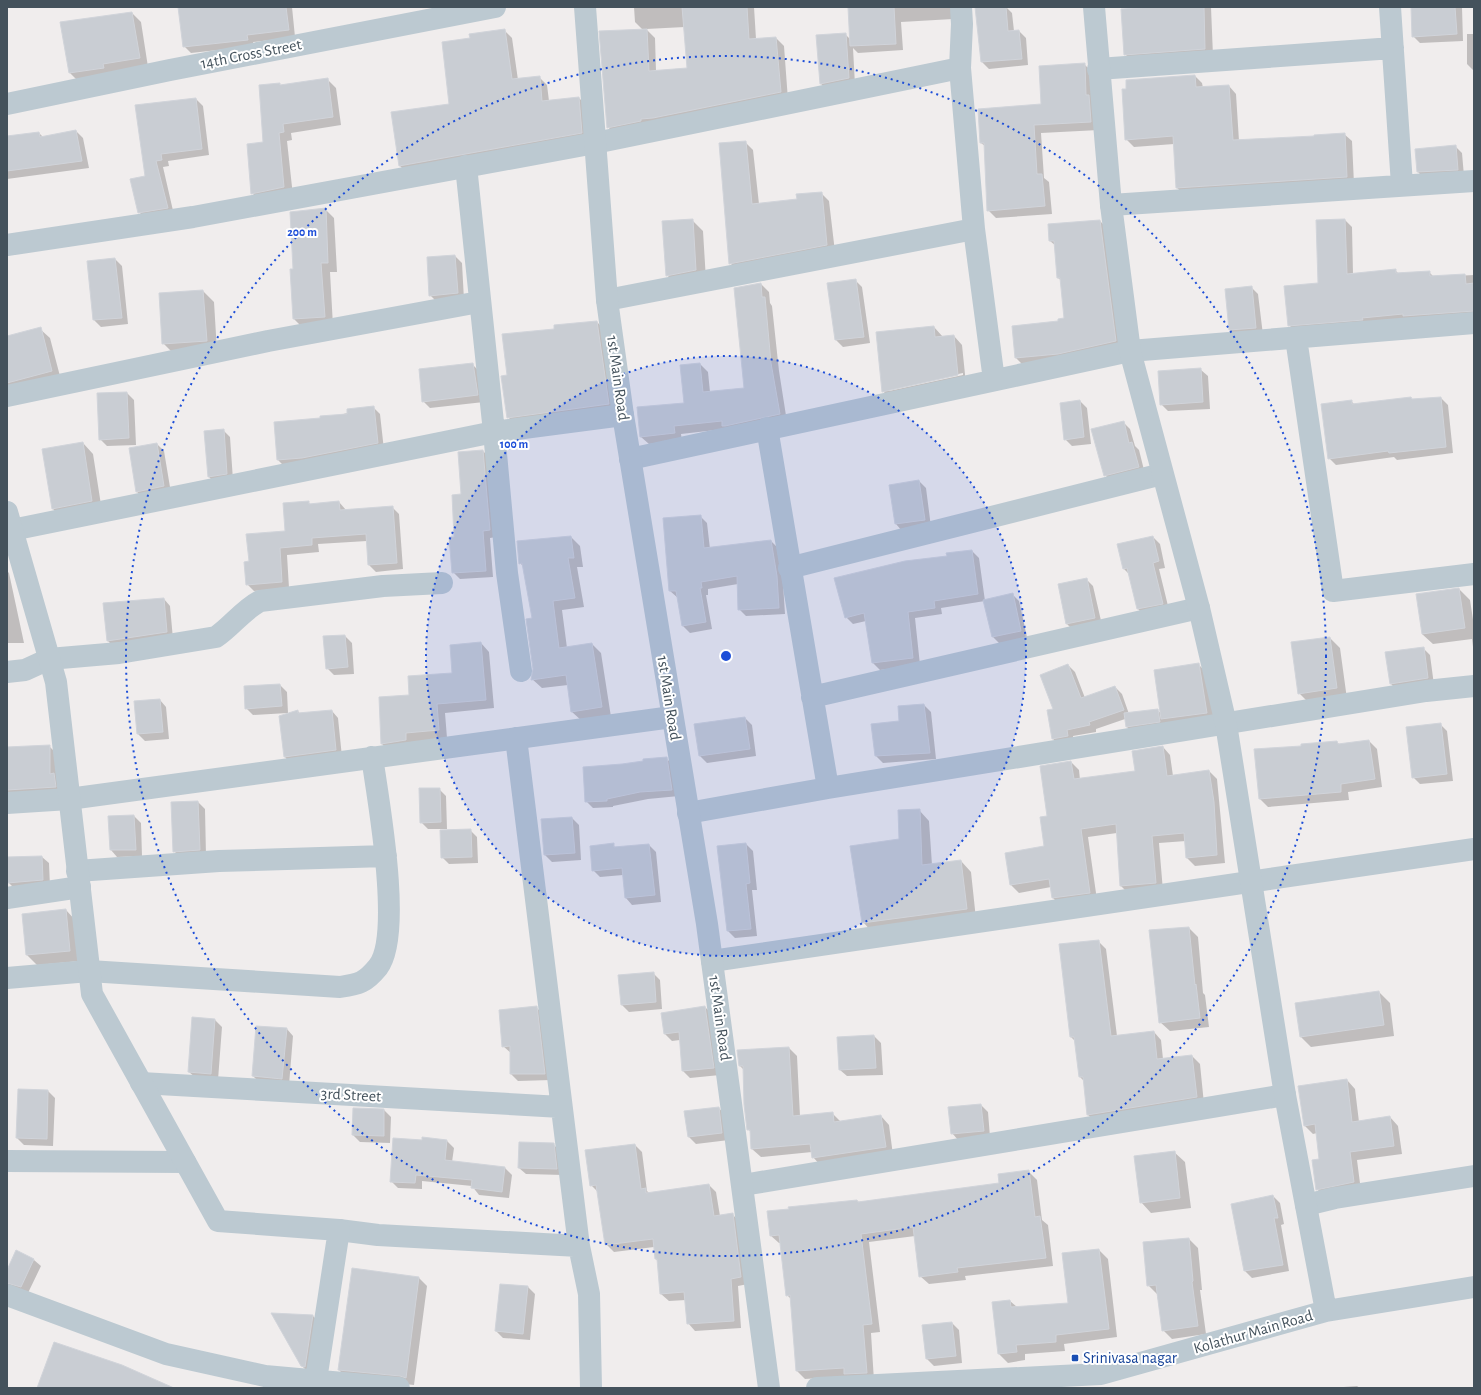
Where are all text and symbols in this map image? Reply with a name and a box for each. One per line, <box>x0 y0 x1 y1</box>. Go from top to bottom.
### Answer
street label: 14th Cross Street <box>199 36 303 72</box>
text: 200 m <box>287 226 317 238</box>
street label: 1st Main Road <box>604 334 632 422</box>
text: 100 m <box>500 438 528 450</box>
centre of rings <box>719 649 733 663</box>
street label: 1st Main Road <box>654 654 684 742</box>
street label: 1st Main Road <box>706 974 734 1062</box>
street label: 3rd Street <box>320 1085 382 1105</box>
street label: Kolathur Main Road <box>1192 1307 1314 1357</box>
place label: Srinivasa nagar <box>1083 1350 1178 1366</box>
marker: Srinivasa nagar <box>1070 1353 1080 1363</box>

